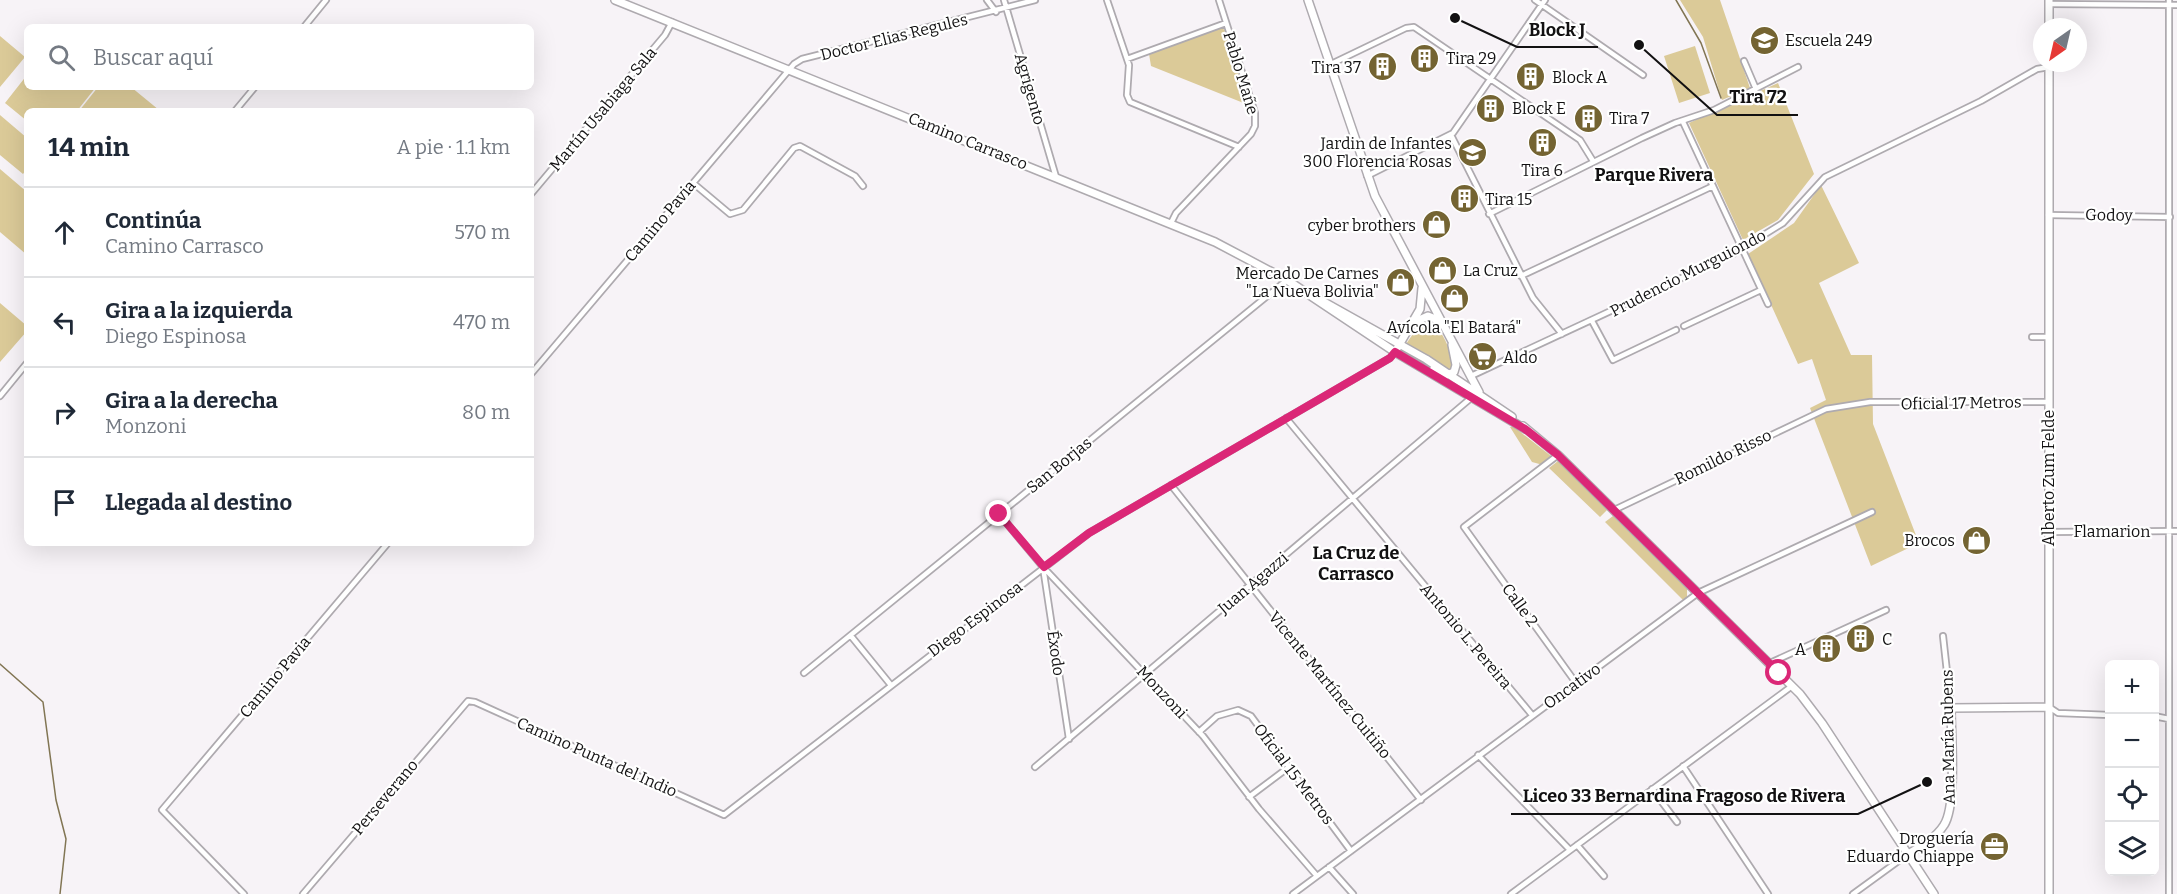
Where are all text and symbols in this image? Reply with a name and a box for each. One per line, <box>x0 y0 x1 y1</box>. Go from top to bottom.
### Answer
street label: Doctor Elias Regules <box>818 10 970 64</box>
callout: Block J <box>1517 11 1598 47</box>
north arrow <box>2033 18 2087 72</box>
text: Block J <box>1529 19 1585 41</box>
search box <box>24 24 534 90</box>
school or university icon: Escuela 249 <box>1748 24 1780 56</box>
street label: Pablo Mañe <box>1219 29 1263 117</box>
place label: Escuela 249 <box>1785 31 1873 50</box>
icon: search <box>45 41 78 74</box>
building icon: Tira 29 <box>1409 42 1441 74</box>
street label: Martín Usabiaga Sala <box>546 43 661 175</box>
text: Buscar aquí <box>93 44 213 71</box>
place label: Tira 29 <box>1446 49 1496 68</box>
street label: Agrigento <box>1011 51 1049 127</box>
building icon: Tira 37 <box>1366 51 1398 83</box>
place label: Tira 37 <box>1312 58 1361 77</box>
building icon: Block A <box>1515 61 1547 93</box>
place label: Block A <box>1552 68 1608 87</box>
callout: Tira 72 <box>1717 79 1798 115</box>
text: Tira 72 <box>1729 86 1787 108</box>
building icon: Block E <box>1475 92 1507 124</box>
place label: Block E <box>1512 99 1566 118</box>
building icon: Tira 7 <box>1572 102 1604 134</box>
street label: Camino Carrasco <box>906 108 1030 174</box>
place label: Tira 7 <box>1609 109 1649 128</box>
building icon: Tira 6 <box>1526 126 1558 158</box>
text: 14 min <box>48 132 130 163</box>
place label: Jardin de Infantes 300 Florencia Rosas <box>1303 134 1452 171</box>
text: A pie · 1.1 km <box>397 135 510 159</box>
school or university icon: Jardin de Infantes 300 Florencia Rosas <box>1457 136 1489 168</box>
place label: Tira 6 <box>1521 161 1563 180</box>
district label: Parque Rivera <box>1595 164 1713 186</box>
street label: Camino Pavia <box>620 176 700 266</box>
building icon: Tira 15 <box>1448 183 1480 215</box>
place label: Tira 15 <box>1485 190 1532 209</box>
street label: Godoy <box>2085 205 2134 225</box>
text: Continúa <box>105 207 201 234</box>
shop icon: cyber brothers <box>1421 209 1453 241</box>
icon: ahead <box>48 216 81 249</box>
place label: cyber brothers <box>1307 216 1416 235</box>
text: 570 m <box>454 220 510 244</box>
street label: Prudencio Murguiondo <box>1607 225 1769 321</box>
text: Camino Carrasco <box>105 234 264 258</box>
shop icon: La Cruz <box>1426 254 1458 286</box>
place label: La Cruz <box>1463 261 1518 280</box>
place label: Mercado De Carnes "La Nueva Bolivia" <box>1236 264 1379 301</box>
shop icon: Mercado De Carnes "La Nueva Bolivia" <box>1384 266 1416 298</box>
shop icon: Avícola "El Batará" <box>1438 283 1470 315</box>
text: Gira a la izquierda <box>105 297 293 324</box>
icon: left <box>48 306 81 339</box>
text: 470 m <box>453 310 510 334</box>
place label: Avícola "El Batará" <box>1387 318 1521 337</box>
text: Diego Espinosa <box>105 324 247 348</box>
supermarket icon: Aldo <box>1466 341 1498 373</box>
place label: Aldo <box>1503 348 1537 367</box>
text: Gira a la derecha <box>105 387 278 414</box>
street label: Oficial 17 Metros <box>1900 392 2022 414</box>
icon: right <box>48 396 81 429</box>
text: 80 m <box>462 400 510 424</box>
street label: Alberto Zum Felde <box>2039 410 2058 546</box>
text: Monzoni <box>105 414 186 438</box>
street label: Romildo Risso <box>1671 425 1775 489</box>
street label: San Borjas <box>1023 433 1095 497</box>
icon: arrive <box>48 486 81 519</box>
text: Llegada al destino <box>105 489 292 516</box>
route end <box>985 500 1011 526</box>
street label: Flamarion <box>2074 522 2150 541</box>
shop icon: Brocos <box>1960 524 1992 556</box>
place label: Brocos <box>1904 531 1955 550</box>
district label: La Cruz de Carrasco <box>1313 542 1400 585</box>
street label: Juan Agazzi <box>1213 548 1292 618</box>
street label: Diego Espinosa <box>924 577 1026 661</box>
street label: Antonio L. Pereira <box>1416 579 1516 693</box>
street label: Calle 2 <box>1498 580 1542 630</box>
street label: Vicente Martínez Cuitiño <box>1265 608 1395 762</box>
building icon: C <box>1845 623 1877 655</box>
street label: Éxodo <box>1043 629 1070 677</box>
place label: C <box>1882 630 1892 649</box>
street label: Camino Pavia <box>235 632 315 722</box>
building icon: A <box>1811 633 1843 665</box>
place label: A <box>1795 640 1807 659</box>
street label: Oncativo <box>1540 659 1604 713</box>
route start <box>1765 659 1791 685</box>
map controls <box>2105 660 2159 876</box>
button: + <box>2105 660 2159 714</box>
street label: Monzoni <box>1133 662 1191 722</box>
street label: Ana María Rubens <box>1937 669 1959 805</box>
street label: Camino Punta del Indio <box>514 713 680 801</box>
button: − <box>2105 714 2159 768</box>
street label: Oficial 15 Metros <box>1250 720 1338 828</box>
street label: Perseverano <box>348 755 422 839</box>
button: locate <box>2105 768 2159 822</box>
callout: Liceo 33 Bernardina Fragoso de Rivera <box>1511 778 1858 814</box>
text: Liceo 33 Bernardina Fragoso de Rivera <box>1523 785 1845 807</box>
button: layers <box>2105 822 2159 876</box>
place label: Droguería Eduardo Chiappe <box>1847 829 1974 866</box>
office icon: Droguería Eduardo Chiappe <box>1979 831 2011 863</box>

